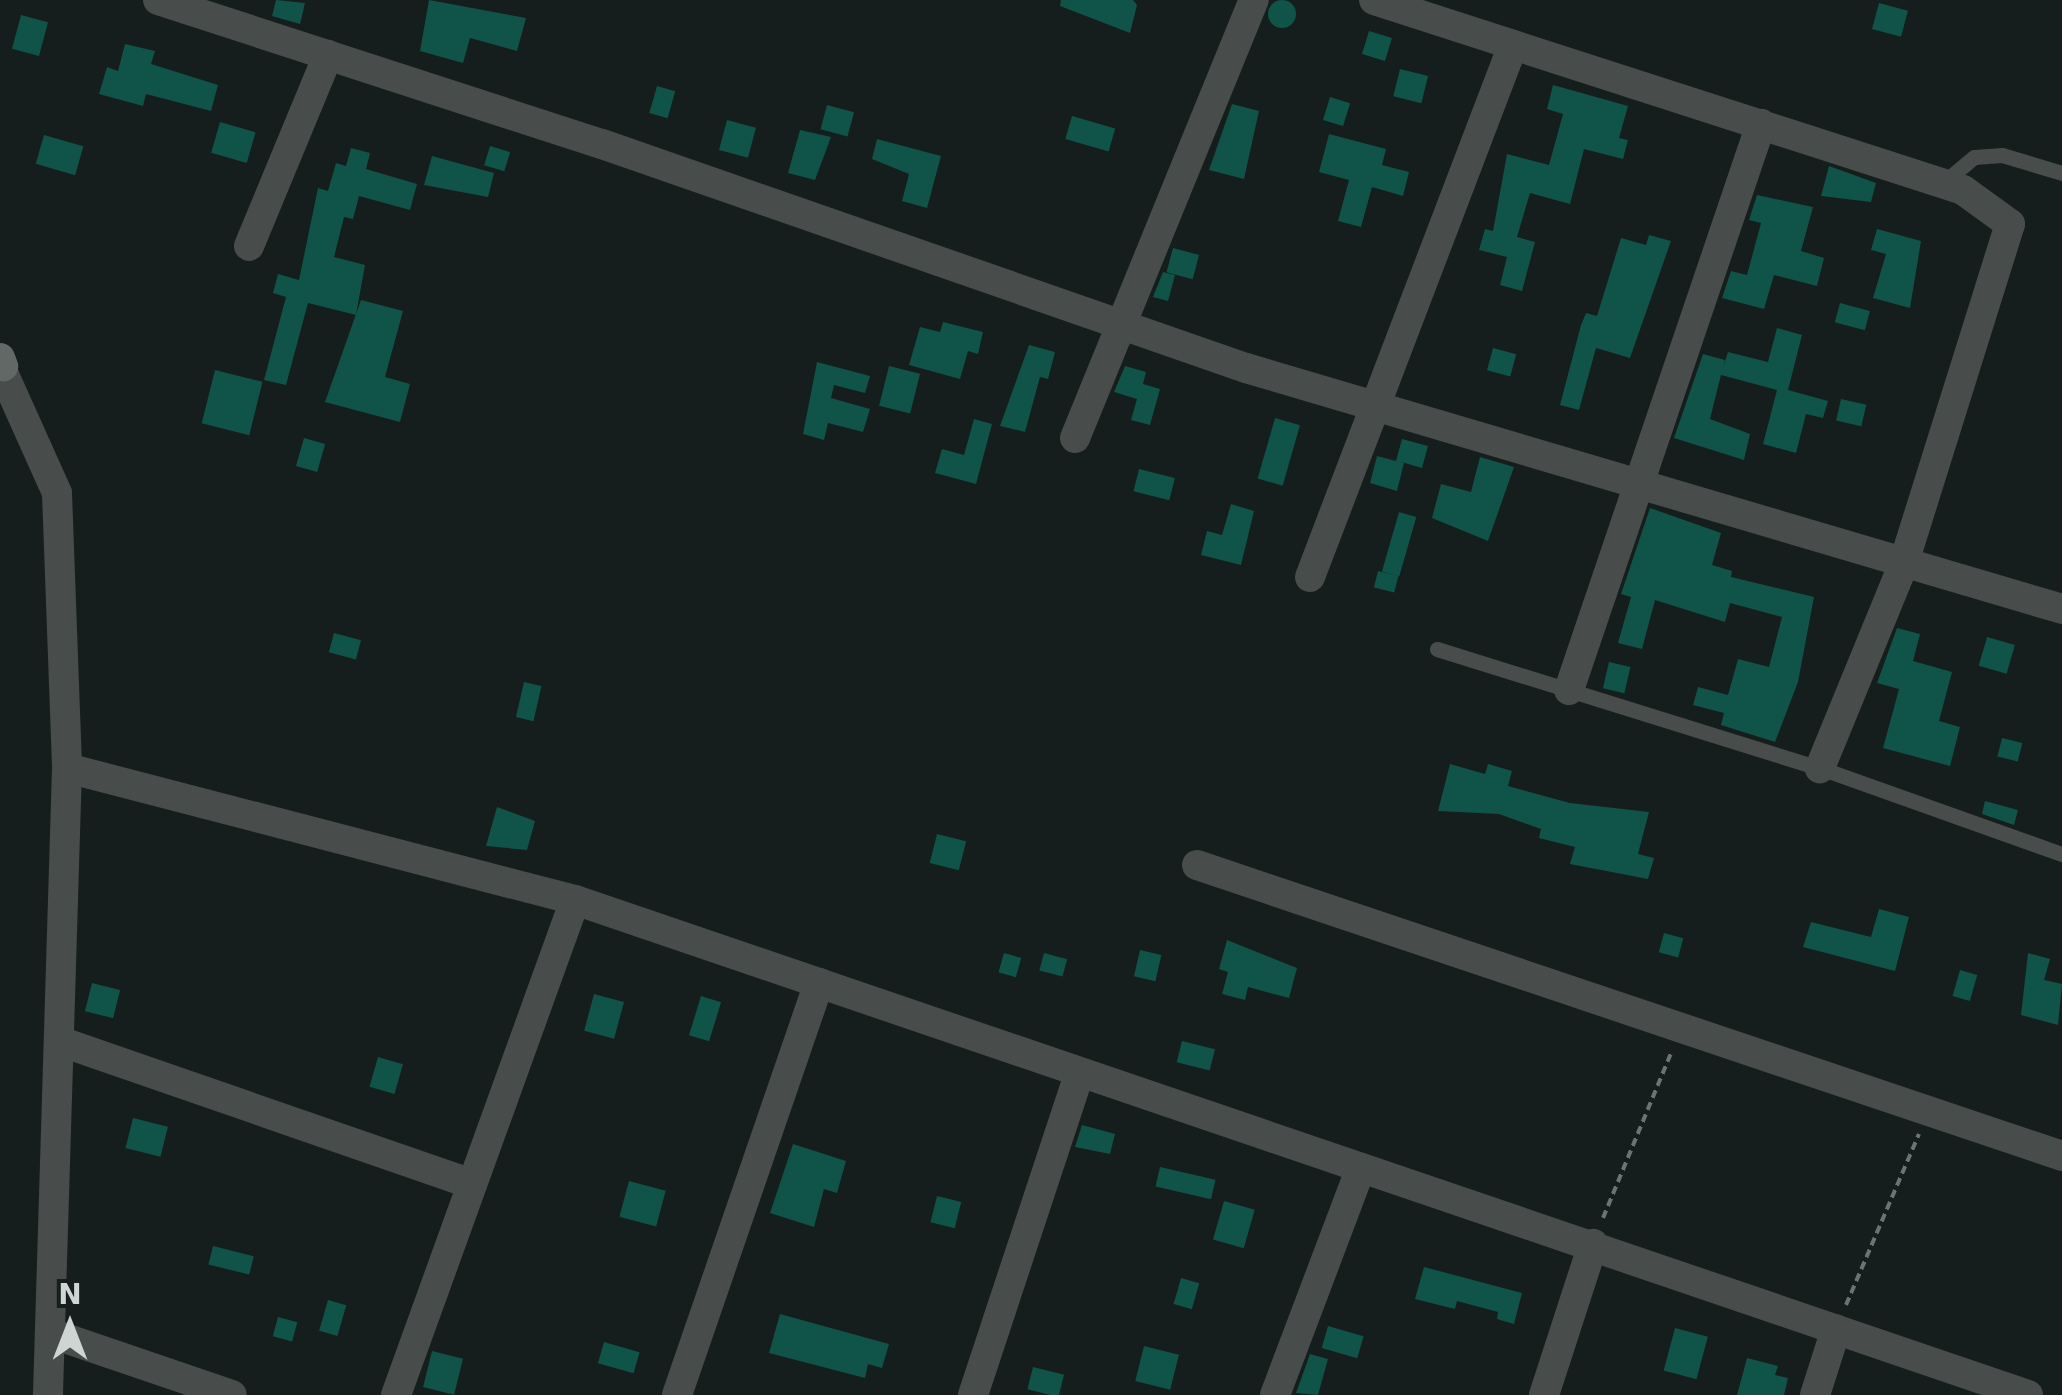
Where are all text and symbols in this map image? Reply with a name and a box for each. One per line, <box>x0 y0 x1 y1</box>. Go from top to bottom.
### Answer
north arrow <box>20 1275 120 1375</box>
text: N <box>58 1278 82 1311</box>

